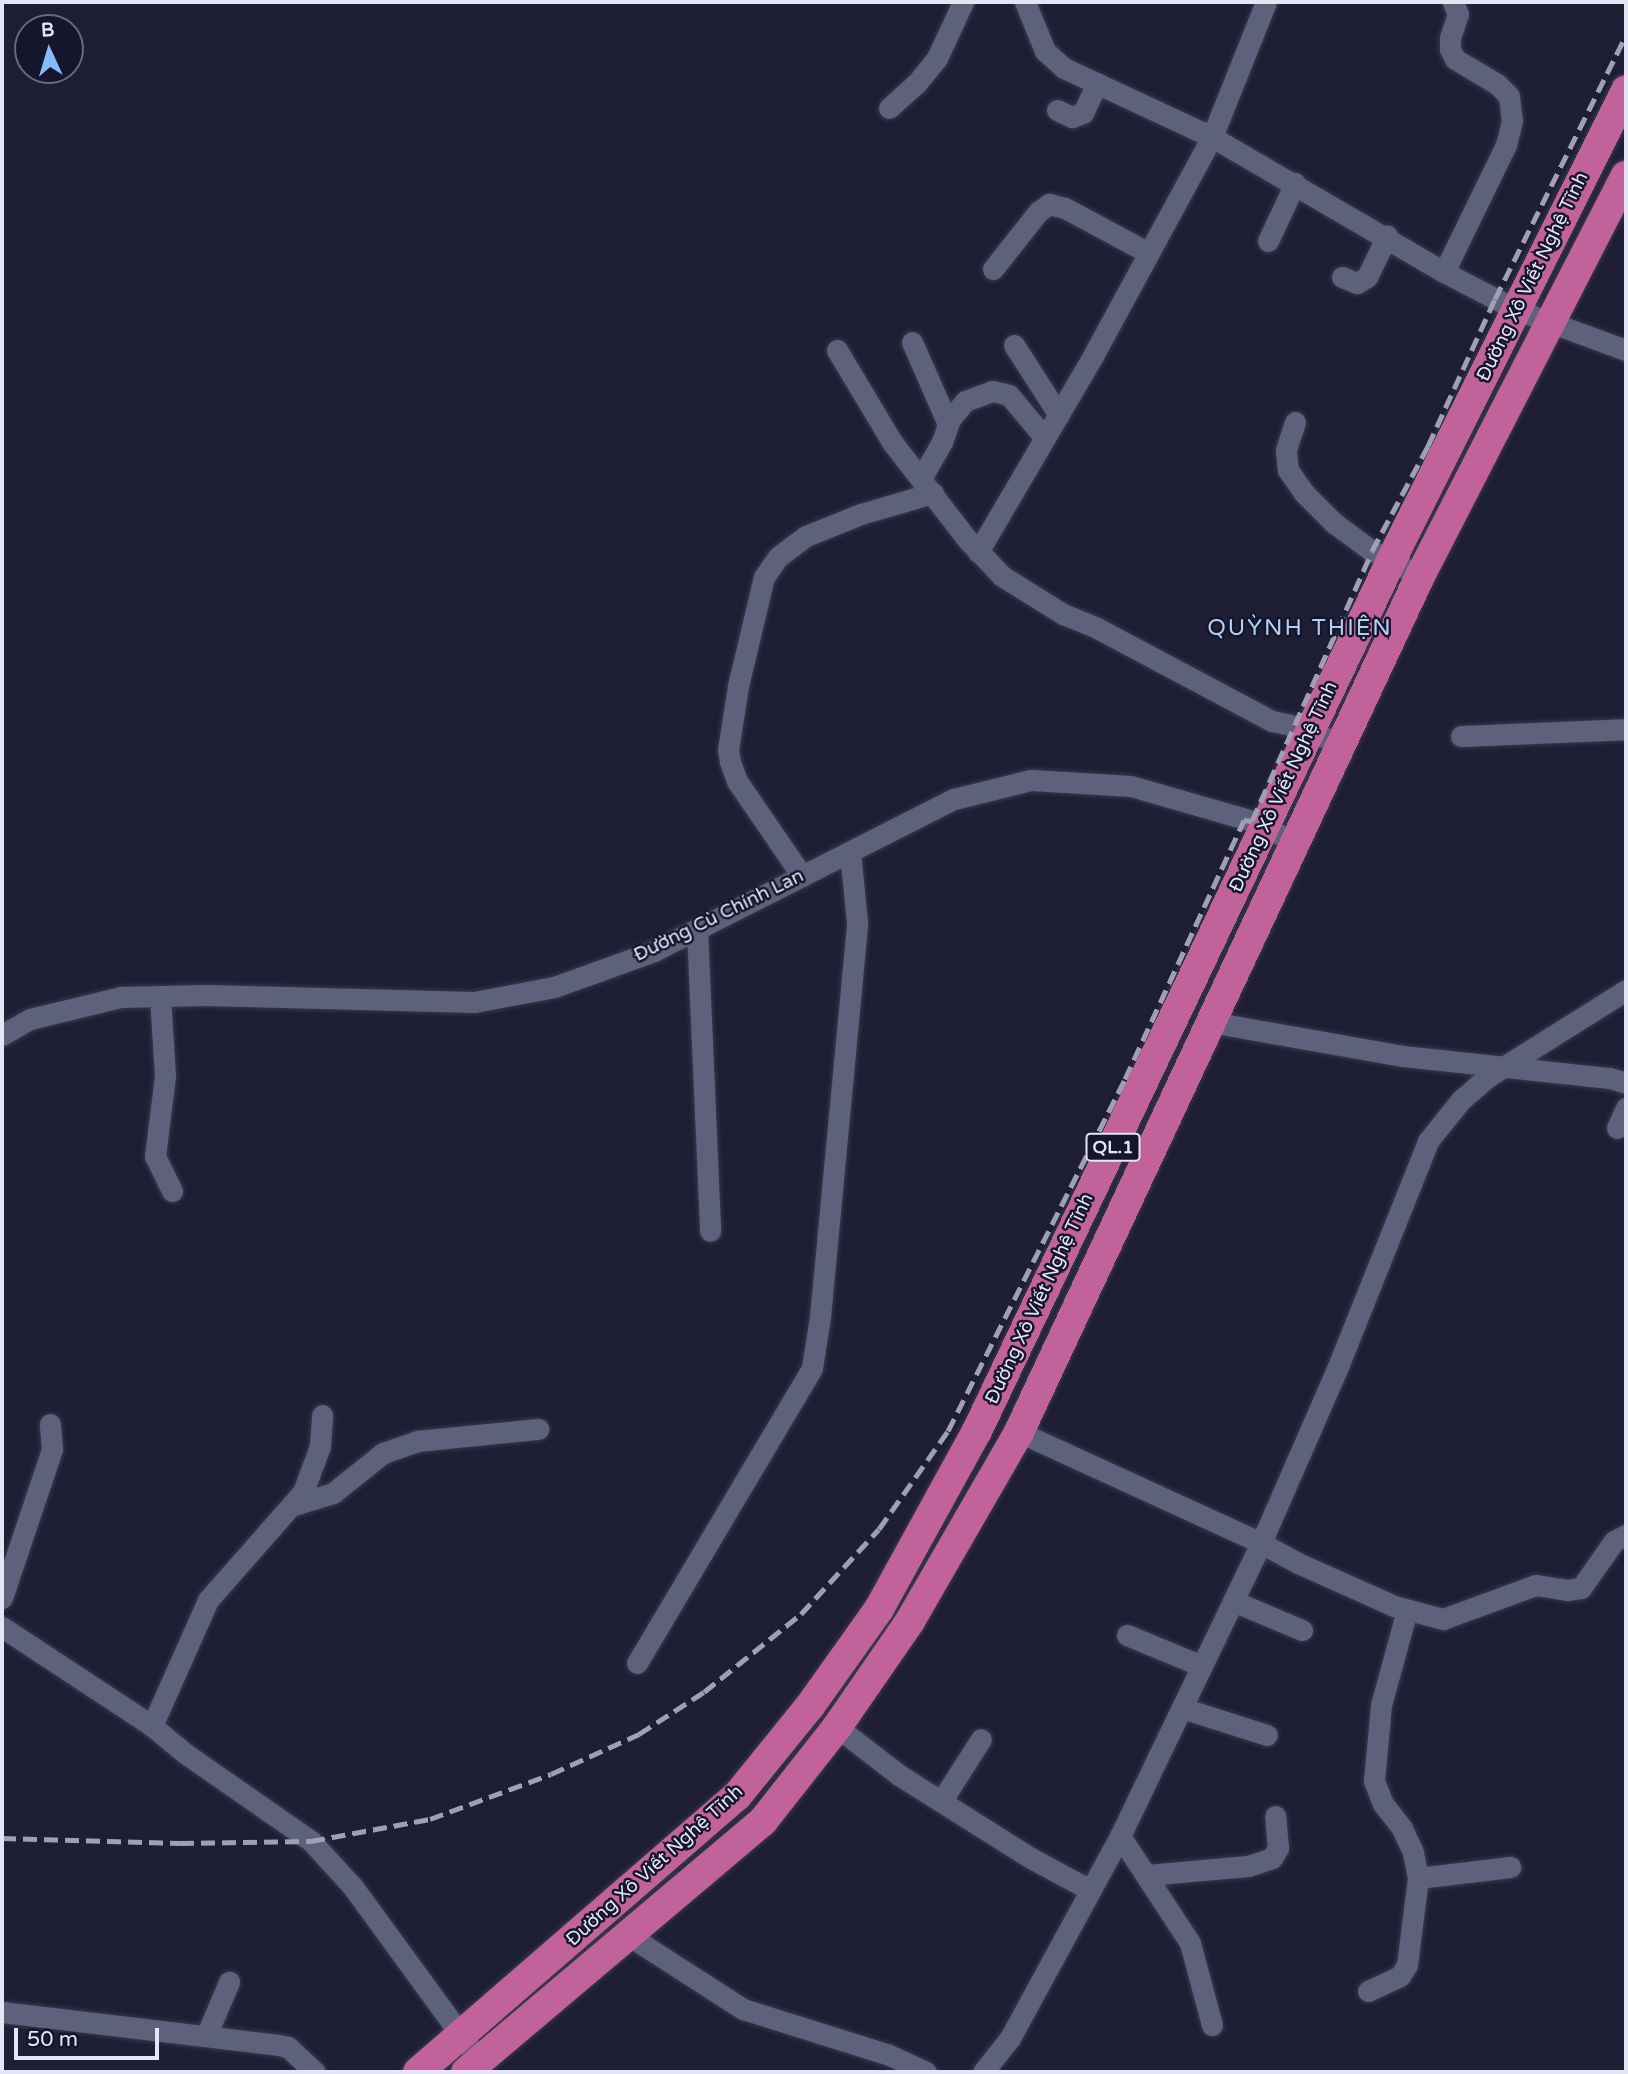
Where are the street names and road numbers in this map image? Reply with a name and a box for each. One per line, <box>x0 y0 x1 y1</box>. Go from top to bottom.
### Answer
street label: Đường Xô Viết Nghệ Tĩnh <box>1472 169 1594 385</box>
street label: Đường Xô Viết Nghệ Tĩnh <box>1225 678 1343 896</box>
street label: Đường Cù Chính Lan <box>630 865 808 967</box>
road number: QL.1 <box>1085 1132 1141 1162</box>
street label: Đường Xô Viết Nghệ Tĩnh <box>981 1190 1099 1408</box>
street label: Đường Xô Viết Nghệ Tĩnh <box>562 1781 748 1951</box>

